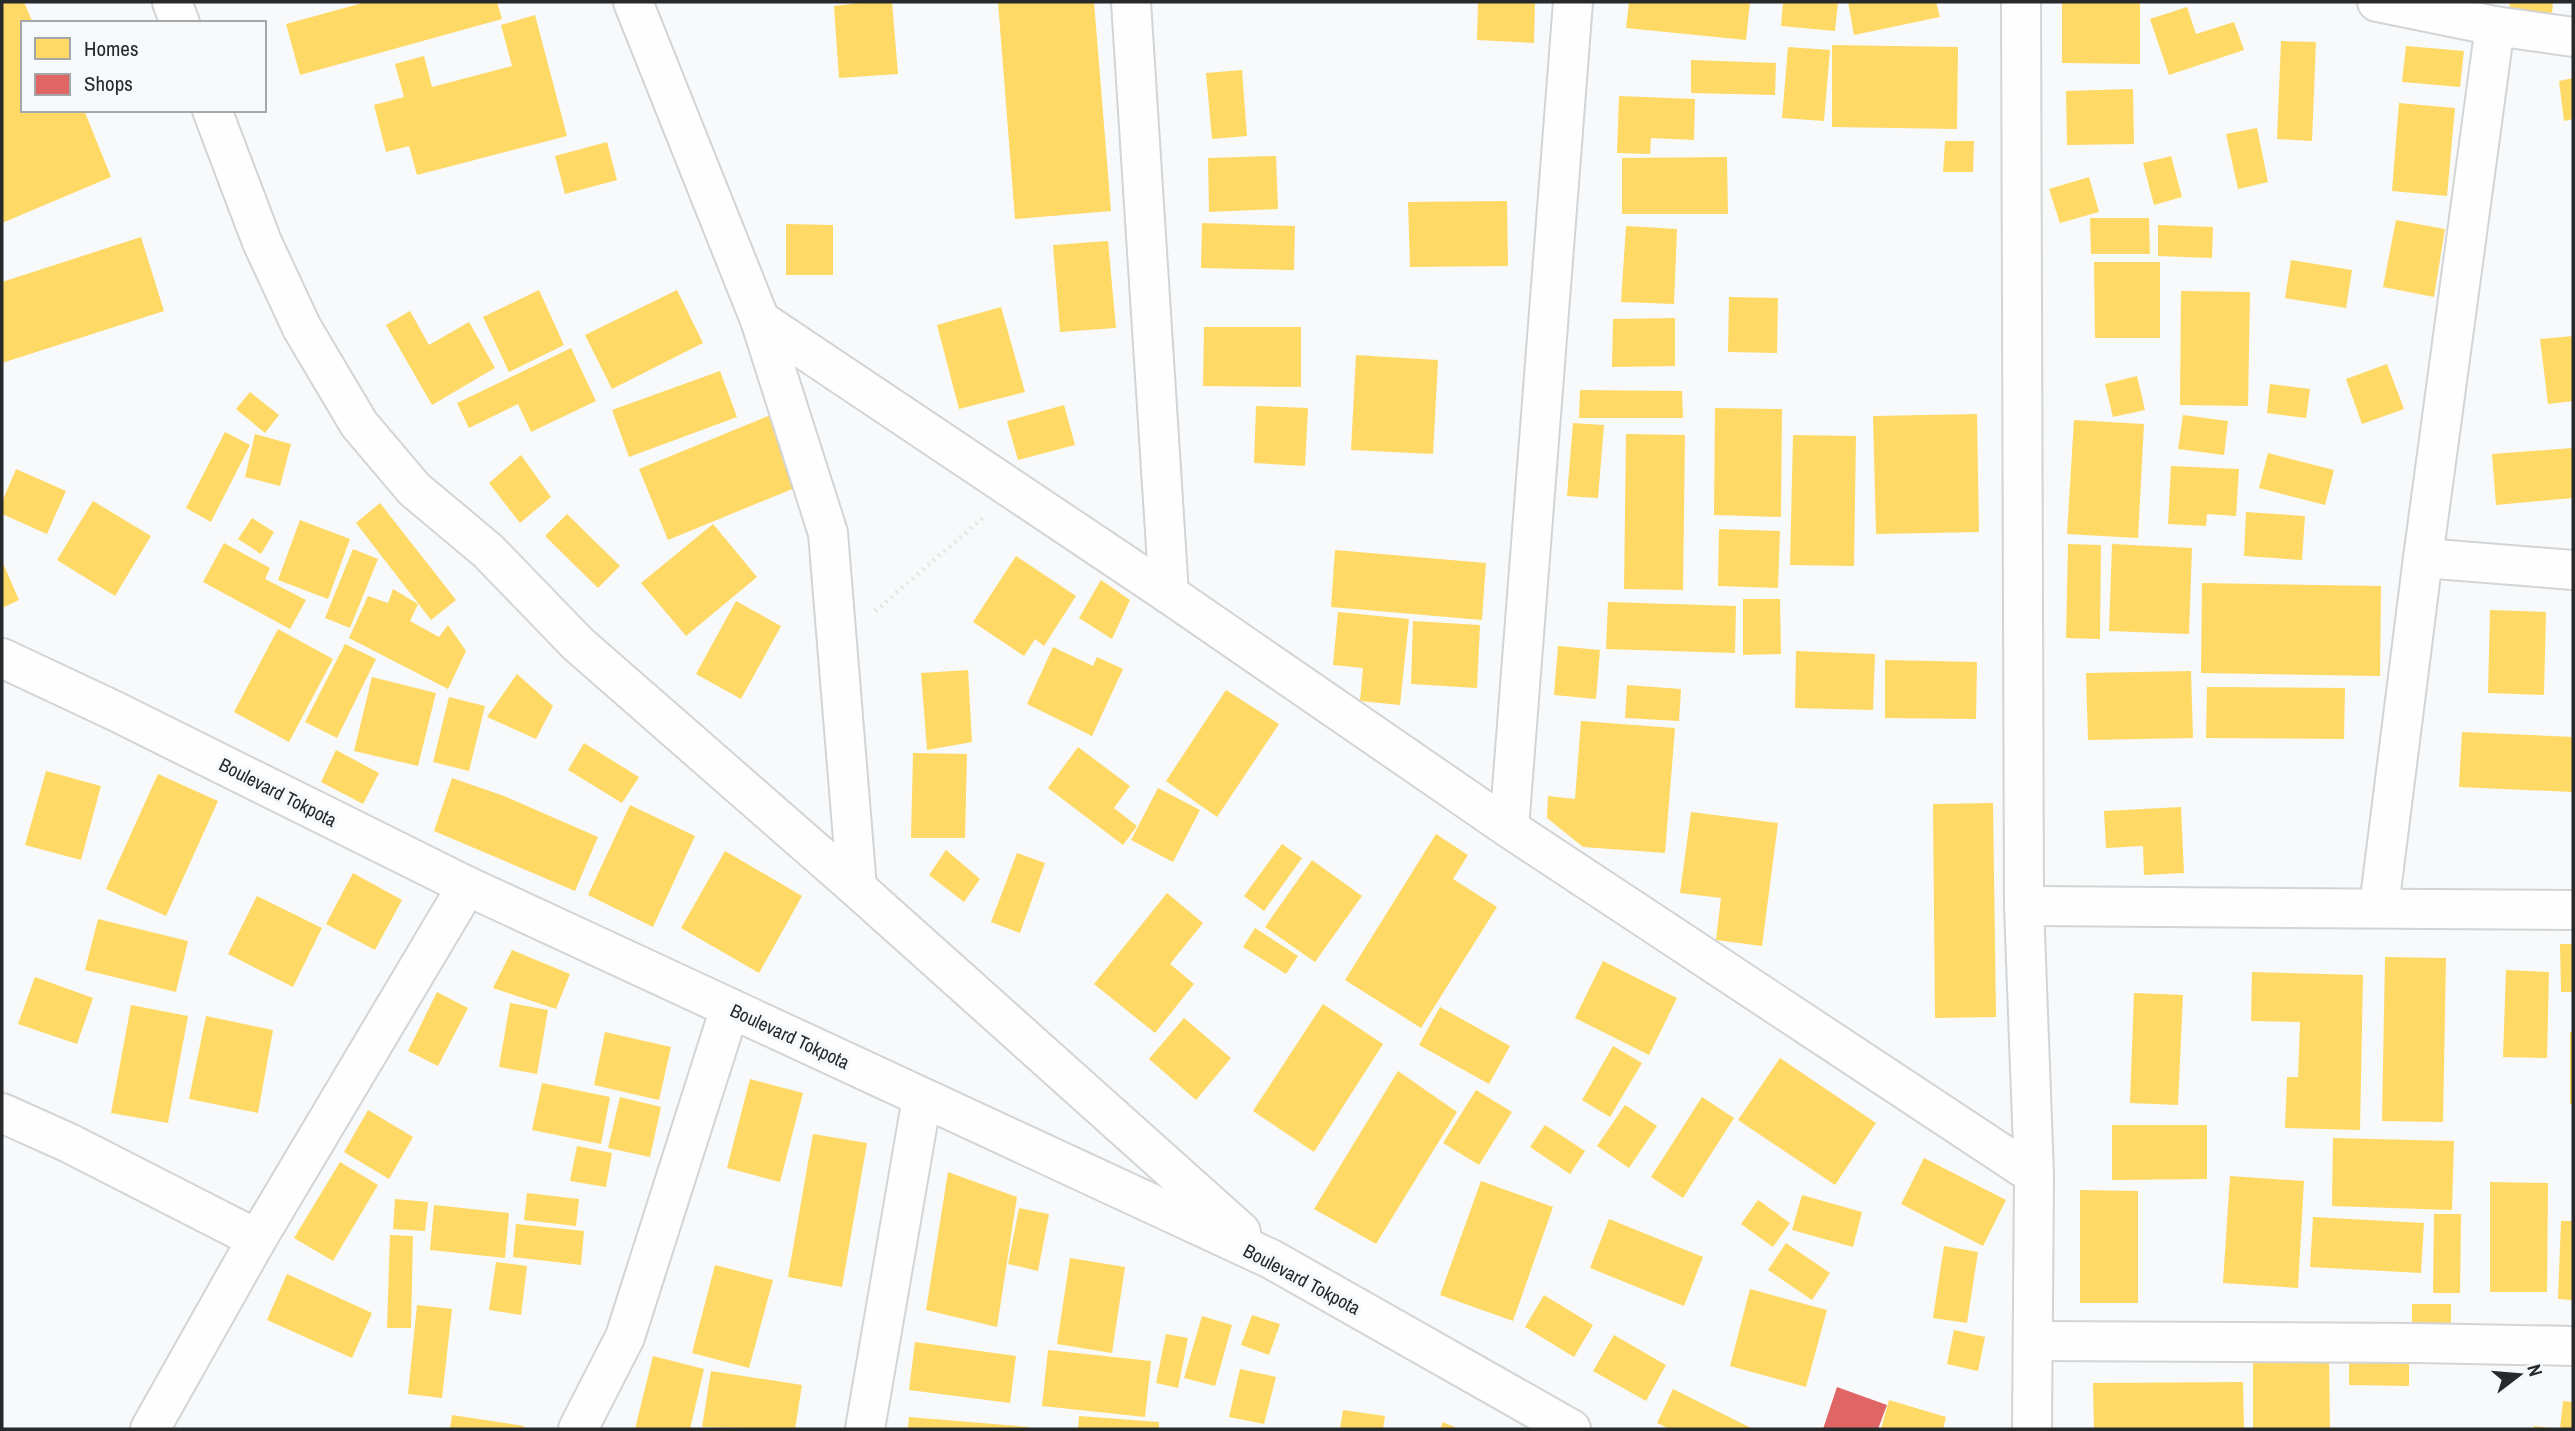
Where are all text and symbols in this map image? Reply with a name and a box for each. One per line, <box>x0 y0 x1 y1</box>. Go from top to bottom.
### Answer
legend <box>21 21 266 112</box>
text: Homes <box>84 34 139 63</box>
text: Shops <box>84 69 133 98</box>
street label: Boulevard Tokpota <box>215 751 342 833</box>
street label: Boulevard Tokpota <box>726 997 854 1075</box>
street label: Boulevard Tokpota <box>1239 1237 1365 1321</box>
north arrow <box>2484 1340 2554 1410</box>
text: N <box>2521 1361 2549 1379</box>

